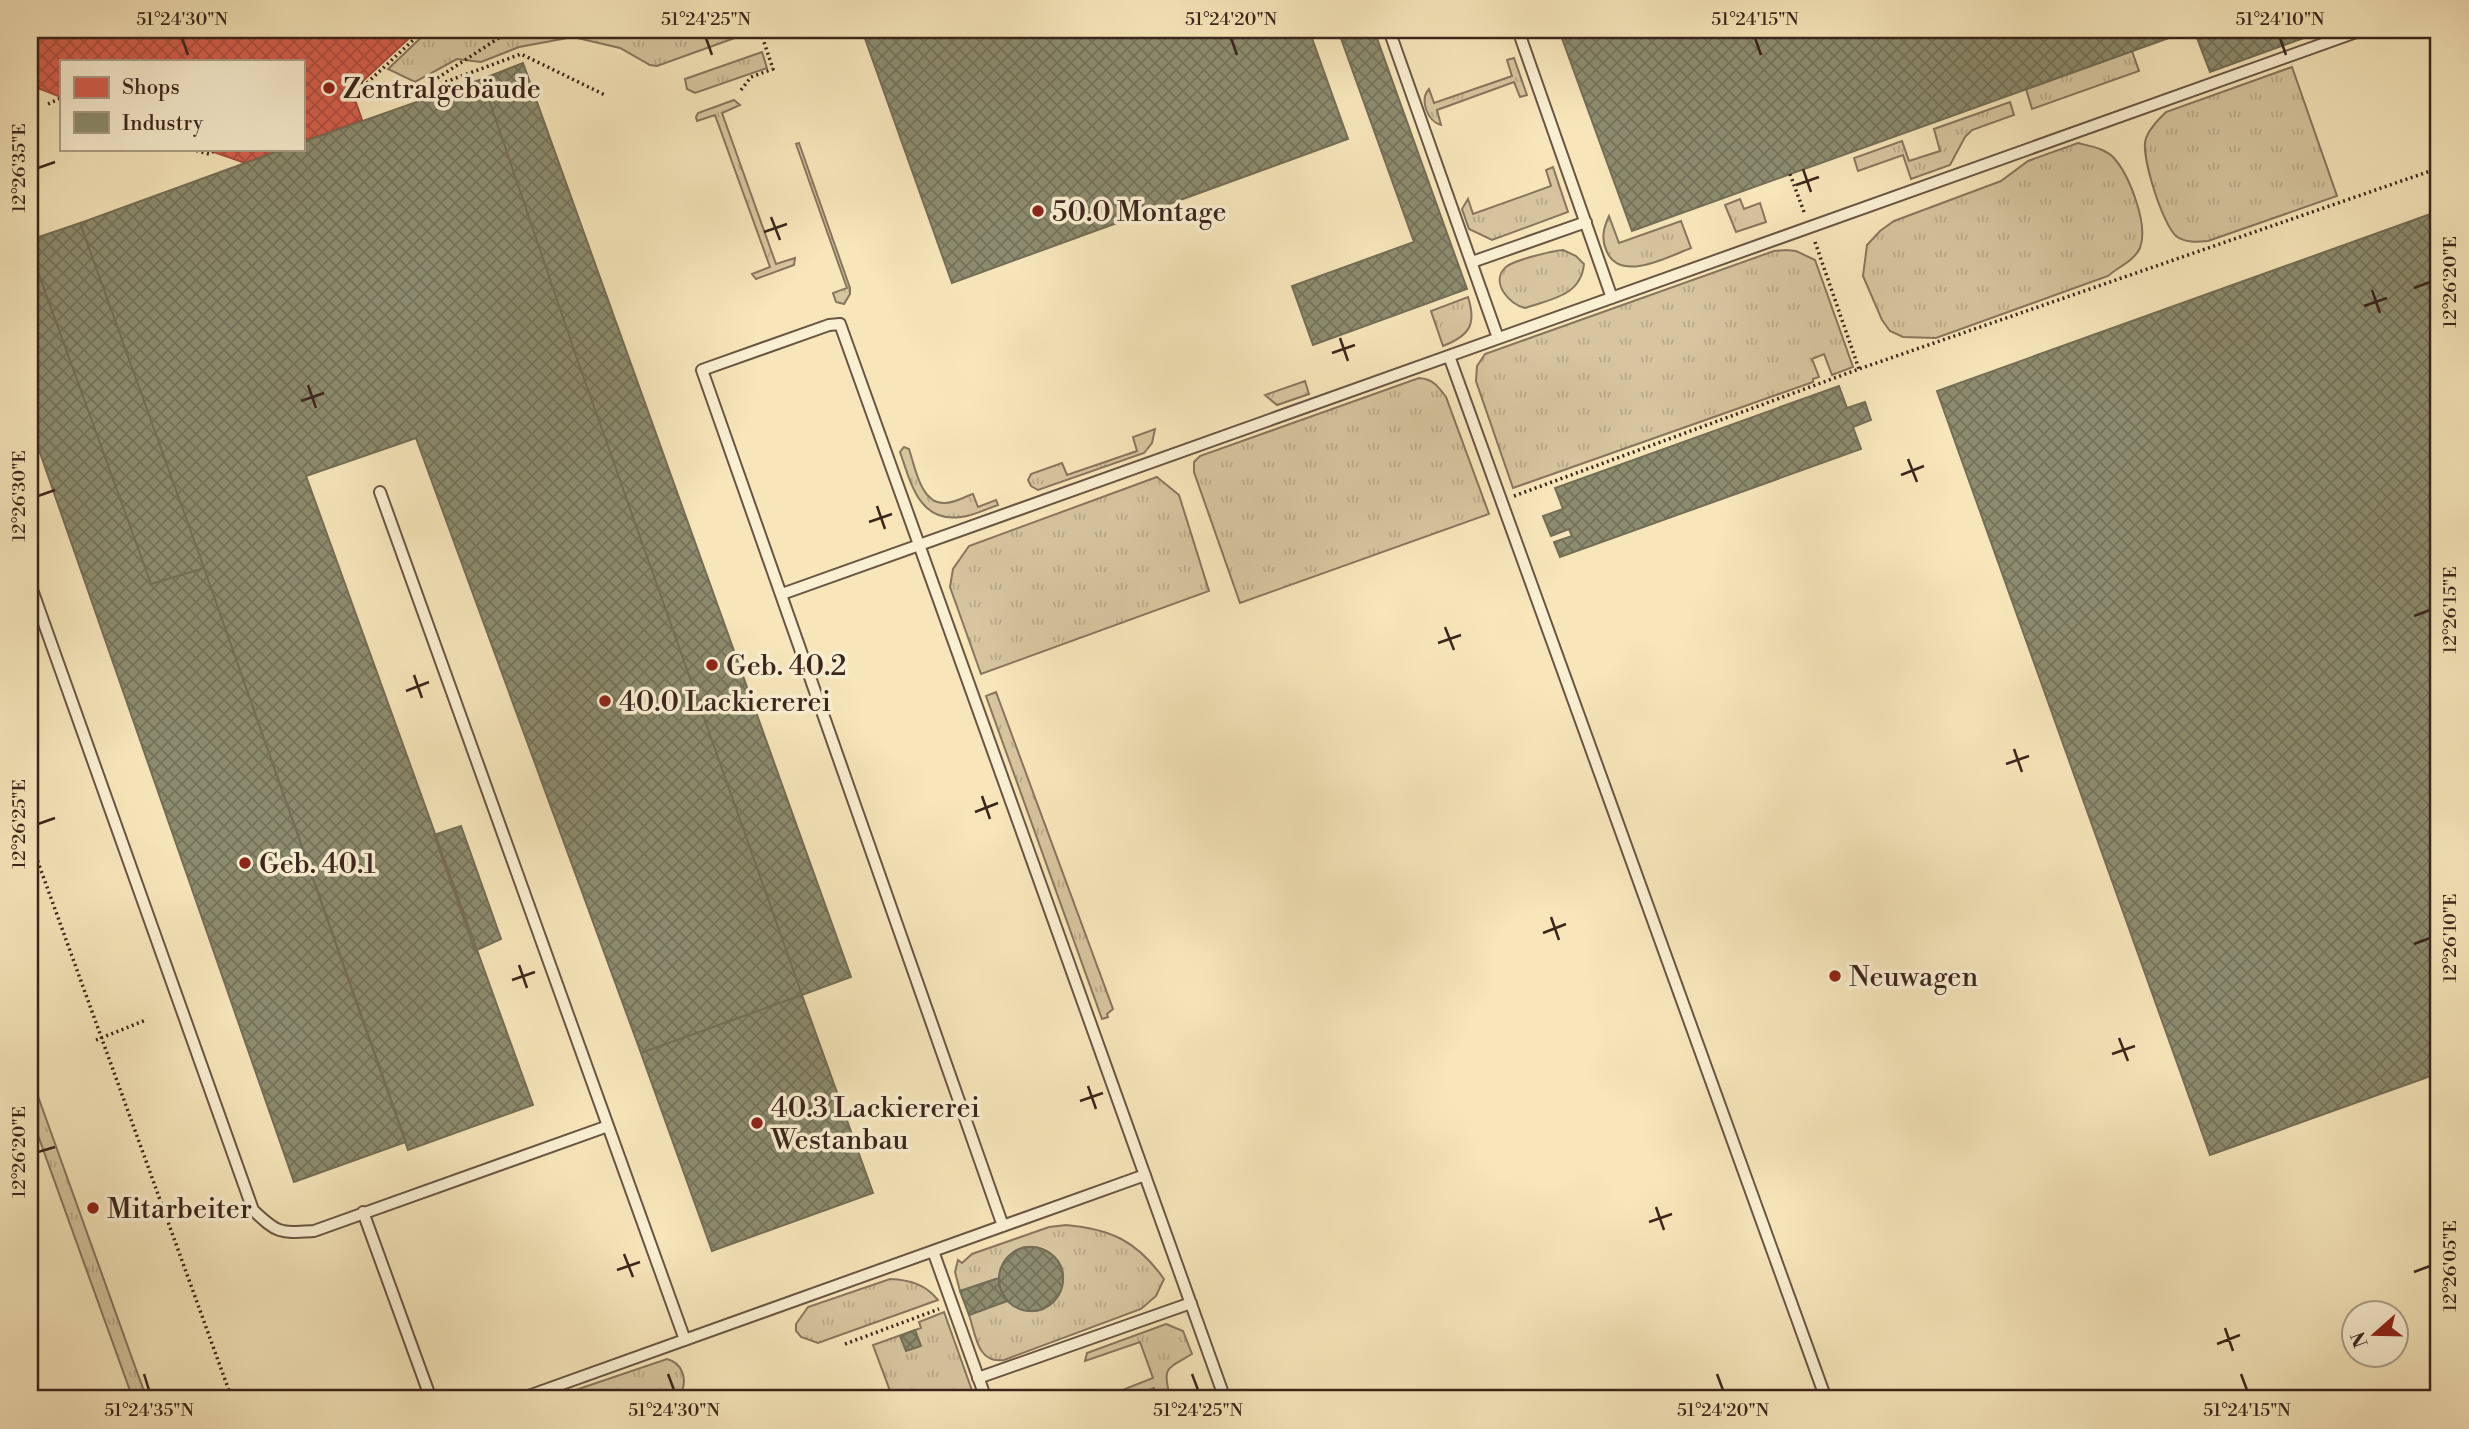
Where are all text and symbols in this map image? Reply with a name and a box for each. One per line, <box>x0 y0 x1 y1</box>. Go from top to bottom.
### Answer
text: 51°24'30"N <box>136 8 228 31</box>
text: 51°24'25"N <box>661 8 752 31</box>
text: 51°24'20"N <box>1185 8 1278 31</box>
text: 51°24'15"N <box>1711 8 1799 31</box>
text: 51°24'10"N <box>2236 8 2325 31</box>
legend <box>60 60 304 150</box>
place label: Zentralgebäude <box>343 72 541 107</box>
text: Shops <box>122 75 180 101</box>
marker: Zentralgebäude <box>321 80 337 96</box>
text: Industry <box>122 111 204 137</box>
text: 12°26'35"E <box>8 123 31 213</box>
place label: 50.0 Montage <box>1052 195 1227 230</box>
marker: 50.0 Montage <box>1030 203 1046 219</box>
text: 12°26'20"E <box>2439 236 2462 328</box>
text: 12°26'30"E <box>8 450 31 542</box>
text: 12°26'15"E <box>2439 566 2462 654</box>
place label: Geb. 40.2 <box>726 649 846 684</box>
marker: Geb. 40.2 <box>704 657 720 673</box>
place label: 40.0 Lackiererei <box>619 685 831 720</box>
marker: 40.0 Lackiererei <box>597 693 613 709</box>
text: 12°26'25"E <box>8 779 31 869</box>
place label: Geb. 40.1 <box>259 847 376 882</box>
marker: Geb. 40.1 <box>237 855 253 871</box>
text: 12°26'10"E <box>2439 894 2462 982</box>
place label: Neuwagen <box>1849 960 1979 995</box>
marker: Neuwagen <box>1827 968 1843 984</box>
place label: 40.3 Lackiererei Westanbau <box>770 1091 980 1158</box>
text: 12°26'20"E <box>8 1106 31 1198</box>
marker: 40.3 Lackiererei Westanbau <box>749 1115 765 1131</box>
place label: Mitarbeiter <box>107 1192 252 1227</box>
marker: Mitarbeiter <box>85 1200 101 1216</box>
text: 12°26'05"E <box>2439 1220 2462 1312</box>
north arrow <box>2340 1300 2410 1370</box>
text: N <box>2346 1328 2374 1351</box>
text: 51°24'35"N <box>104 1399 194 1422</box>
text: 51°24'30"N <box>628 1399 720 1422</box>
text: 51°24'25"N <box>1153 1399 1244 1422</box>
text: 51°24'20"N <box>1677 1399 1770 1422</box>
text: 51°24'15"N <box>2203 1399 2291 1422</box>

